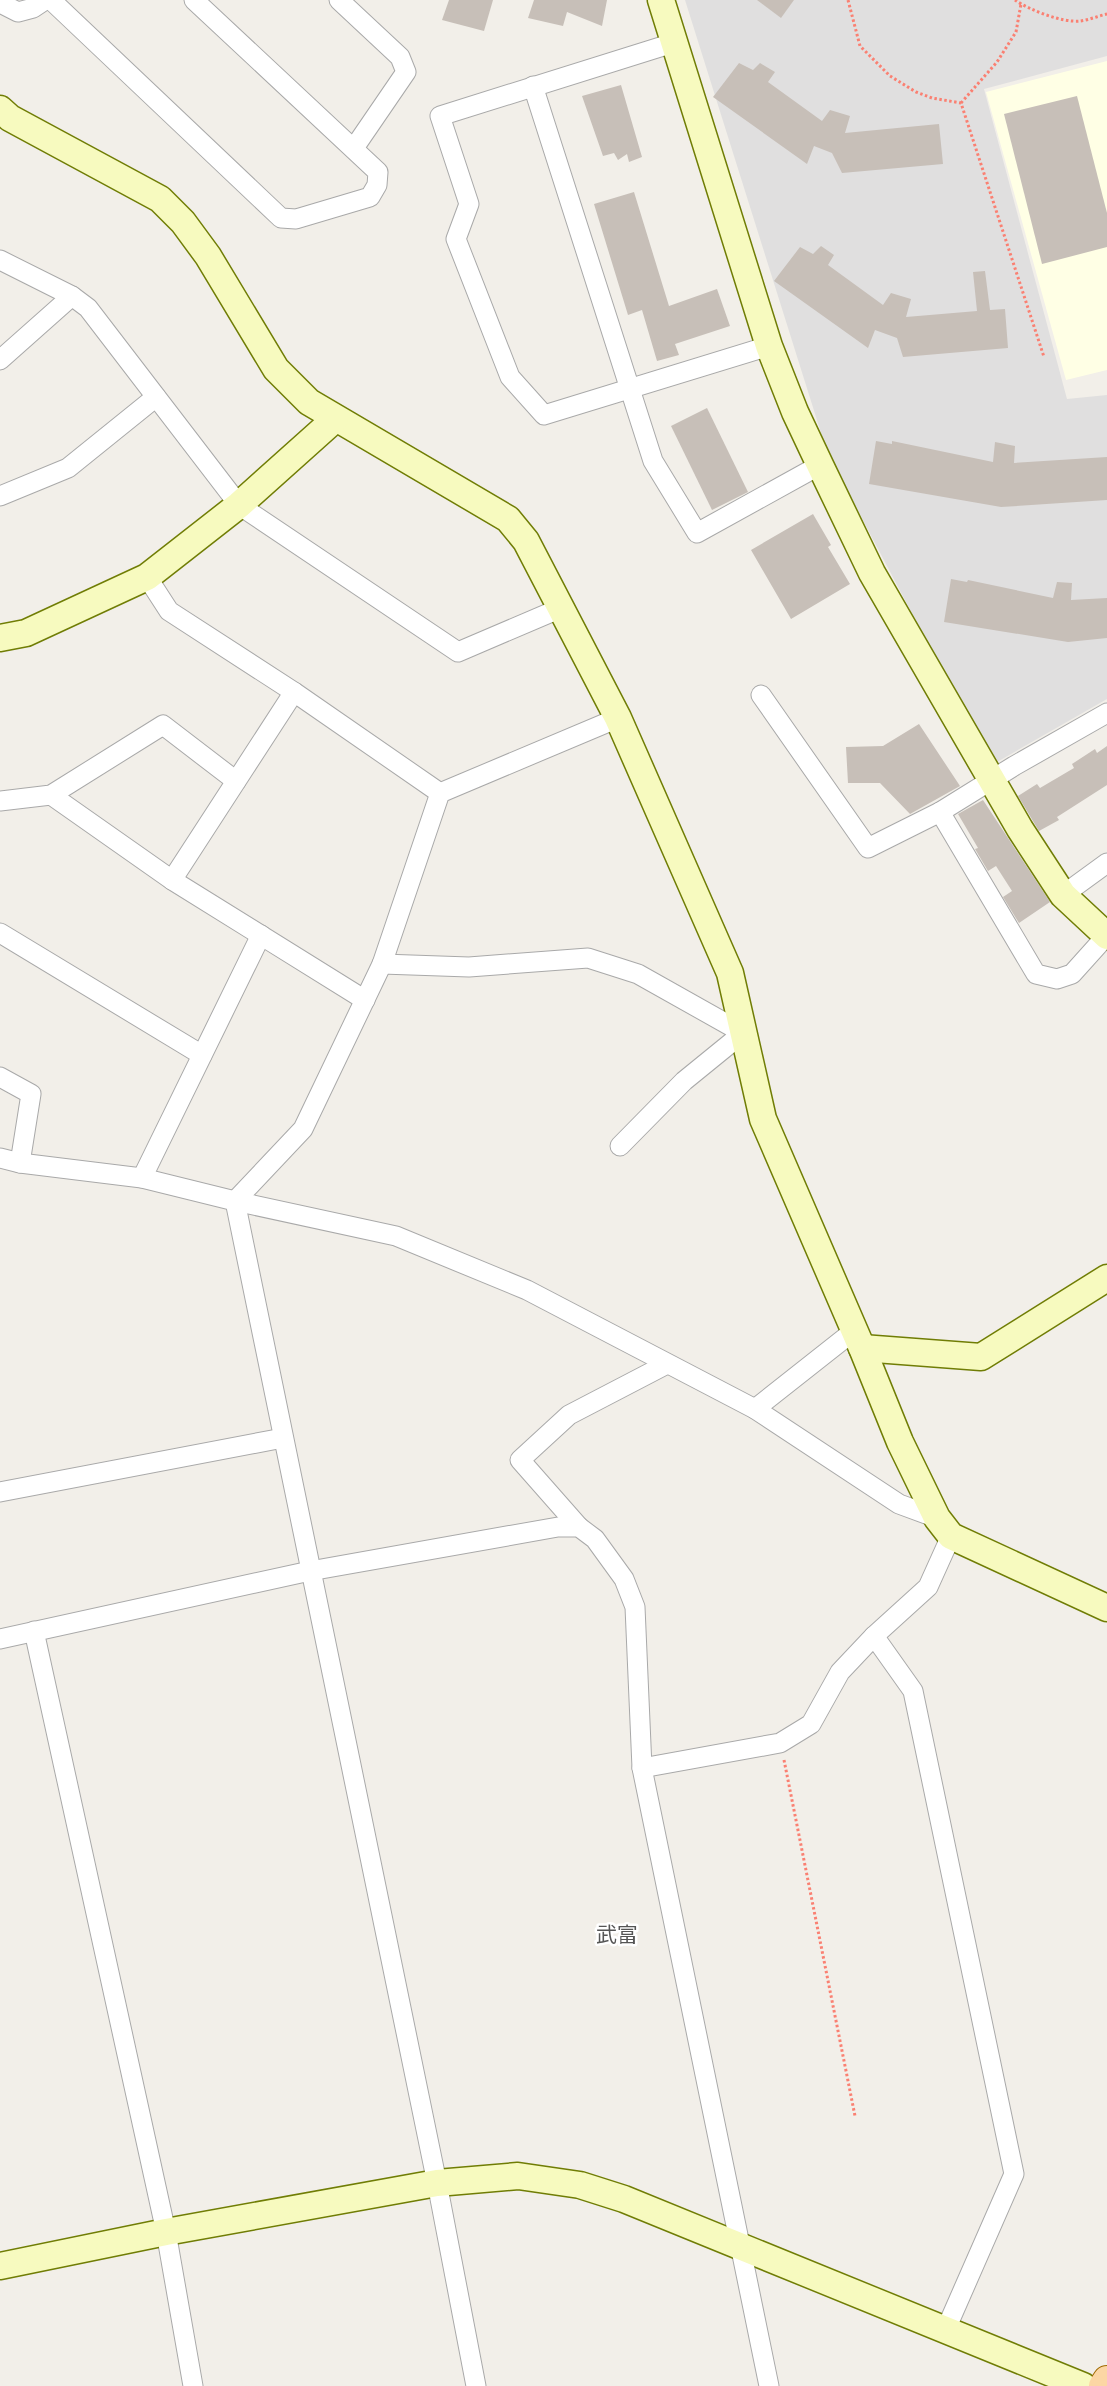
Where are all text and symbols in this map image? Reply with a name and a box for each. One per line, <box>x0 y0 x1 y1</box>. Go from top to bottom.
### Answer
district label: 武富 <box>596 1921 638 1948</box>

